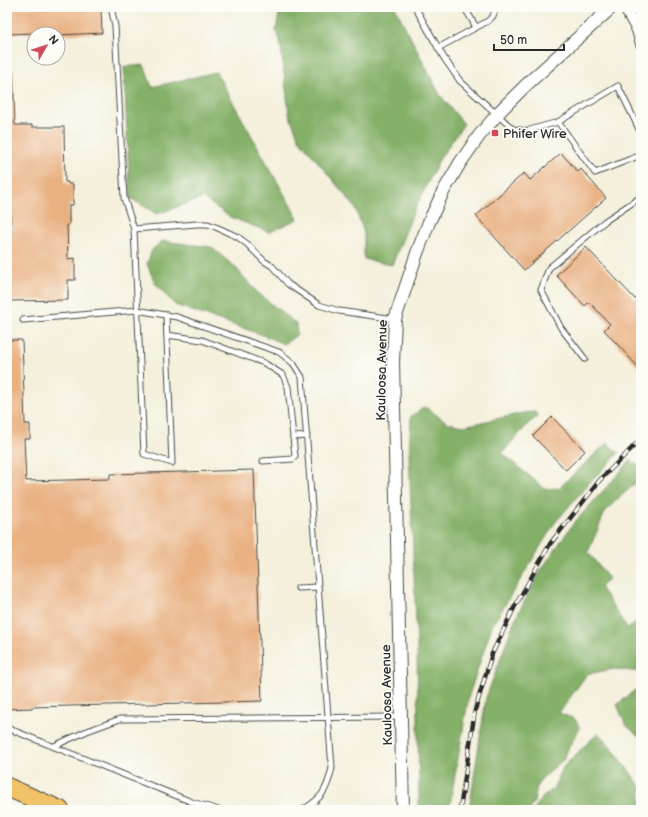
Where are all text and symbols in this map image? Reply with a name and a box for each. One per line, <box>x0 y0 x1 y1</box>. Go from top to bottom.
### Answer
north arrow <box>26 26 66 66</box>
scale bar <box>494 26 564 52</box>
text: N <box>46 33 61 47</box>
text: 50 m <box>500 33 527 48</box>
place label: Phifer Wire <box>503 126 567 142</box>
marker: Phifer Wire <box>490 128 500 138</box>
street label: Kauloosa Avenue <box>373 319 391 421</box>
street label: Kauloosa Avenue <box>378 644 396 746</box>

